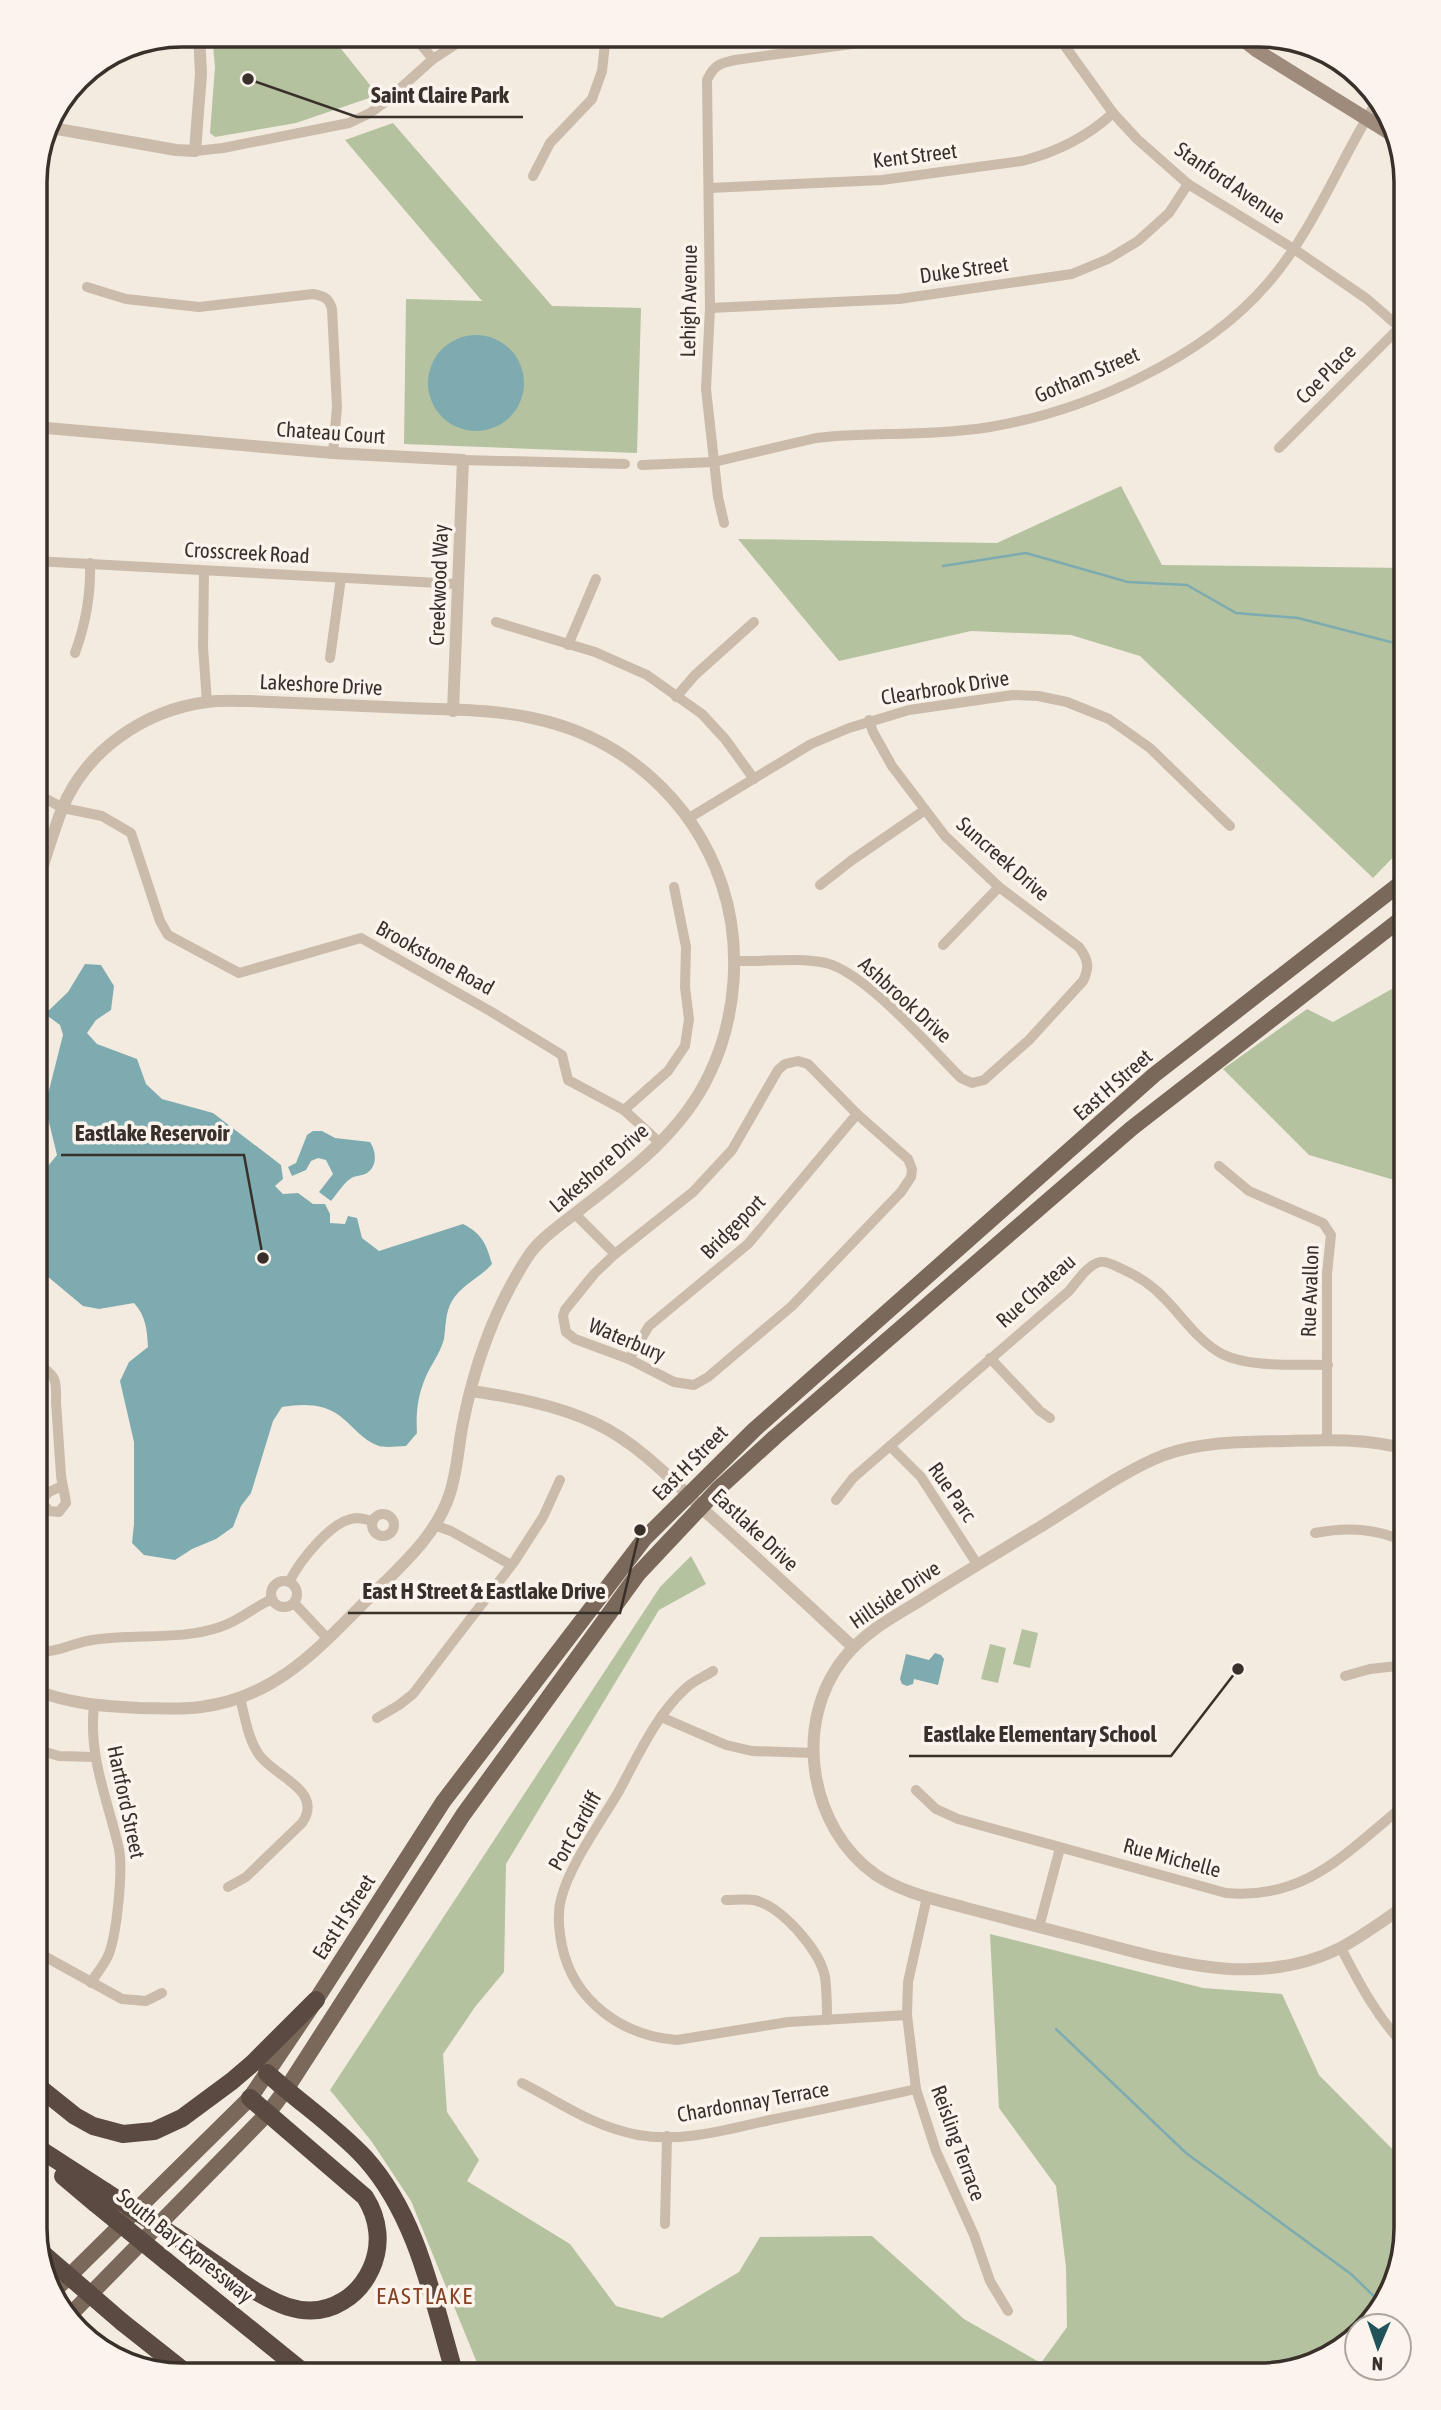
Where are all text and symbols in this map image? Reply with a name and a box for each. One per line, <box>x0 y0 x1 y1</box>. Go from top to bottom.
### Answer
callout: Saint Claire Park <box>357 73 523 117</box>
text: Saint Claire Park <box>371 82 510 108</box>
street label: Stanford Avenue <box>1171 137 1290 228</box>
street label: Kent Street <box>871 138 958 172</box>
street label: Lehigh Avenue <box>675 244 701 358</box>
street label: Duke Street <box>918 251 1010 287</box>
street label: Coe Place <box>1290 338 1360 408</box>
street label: Gotham Street <box>1031 341 1142 407</box>
street label: Chateau Court <box>276 416 386 448</box>
street label: Creekwood Way <box>424 523 452 646</box>
street label: Crosscreek Road <box>184 537 310 567</box>
street label: Clearbrook Drive <box>879 665 1010 709</box>
street label: Lakeshore Drive <box>259 669 383 699</box>
street label: Suncreek Drive <box>952 811 1055 905</box>
street label: Brookstone Road <box>372 915 499 999</box>
street label: Ashbrook Drive <box>854 951 957 1047</box>
street label: East H Street <box>1068 1044 1157 1125</box>
callout: Eastlake Reservoir <box>61 1111 244 1155</box>
street label: Lakeshore Drive <box>544 1118 653 1217</box>
text: Eastlake Reservoir <box>75 1120 231 1146</box>
street label: Bridgeport <box>695 1189 769 1263</box>
street label: Rue Avallon <box>1295 1244 1323 1338</box>
street label: Rue Chateau <box>991 1249 1080 1332</box>
street label: Waterbury <box>585 1312 670 1366</box>
street label: East H Street <box>647 1420 732 1505</box>
street label: Rue Parc <box>924 1457 982 1526</box>
street label: Eastlake Drive <box>707 1483 804 1575</box>
street label: Hillside Drive <box>845 1555 944 1633</box>
callout: East H Street & Eastlake Drive <box>348 1569 620 1613</box>
text: East H Street & Eastlake Drive <box>362 1578 606 1604</box>
callout: Eastlake Elementary School <box>909 1712 1171 1756</box>
text: Eastlake Elementary School <box>923 1721 1158 1747</box>
street label: Hartford Street <box>103 1743 151 1860</box>
street label: Port Cardiff <box>543 1786 606 1874</box>
street label: Rue Michelle <box>1121 1833 1224 1882</box>
street label: East H Street <box>307 1870 379 1963</box>
street label: Chardonnay Terrace <box>675 2076 831 2126</box>
street label: Reisling Terrace <box>927 2082 991 2204</box>
street label: South Bay Expressway <box>113 2183 259 2308</box>
district label: EASTLAKE <box>376 2283 474 2309</box>
north arrow <box>1343 2312 1413 2382</box>
text: N <box>1371 2353 1383 2375</box>

